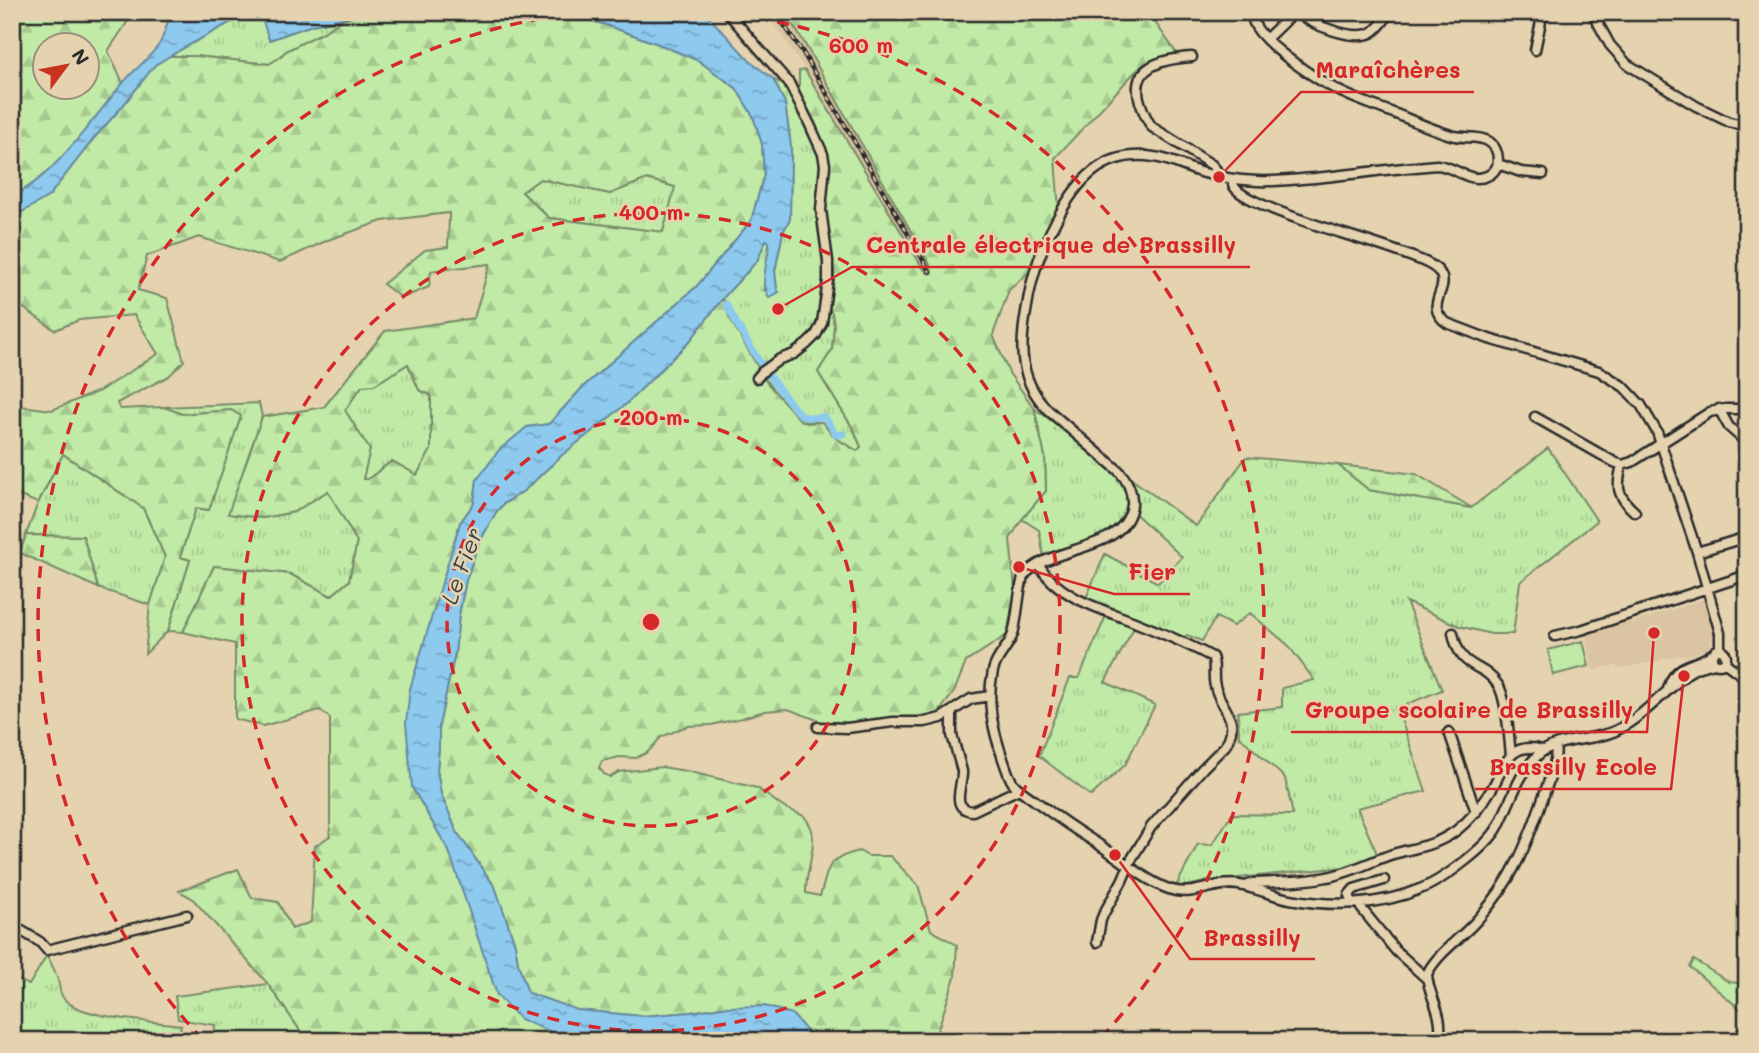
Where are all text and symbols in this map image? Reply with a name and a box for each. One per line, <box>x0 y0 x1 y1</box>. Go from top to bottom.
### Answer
text: 600 m <box>829 31 893 58</box>
north arrow <box>32 32 102 102</box>
text: N <box>66 44 95 69</box>
callout: Maraîchères <box>1301 48 1474 92</box>
text: Maraîchères <box>1316 54 1461 84</box>
text: 400 m <box>619 198 683 225</box>
callout: Centrale électrique de Brassilly <box>852 223 1250 267</box>
text: Centrale électrique de Brassilly <box>866 229 1236 259</box>
text: 200 m <box>620 403 682 430</box>
water label: Le Fier <box>433 523 489 608</box>
callout: Fier <box>1114 550 1190 594</box>
text: Fier <box>1128 556 1176 586</box>
centre of rings <box>639 610 663 634</box>
callout: Groupe scolaire de Brassilly <box>1291 688 1647 732</box>
text: Groupe scolaire de Brassilly <box>1305 694 1633 724</box>
callout: Brassilly Ecole <box>1475 745 1671 789</box>
text: Brassilly Ecole <box>1489 751 1657 781</box>
callout: Brassilly <box>1190 915 1315 959</box>
text: Brassilly <box>1203 922 1301 952</box>

